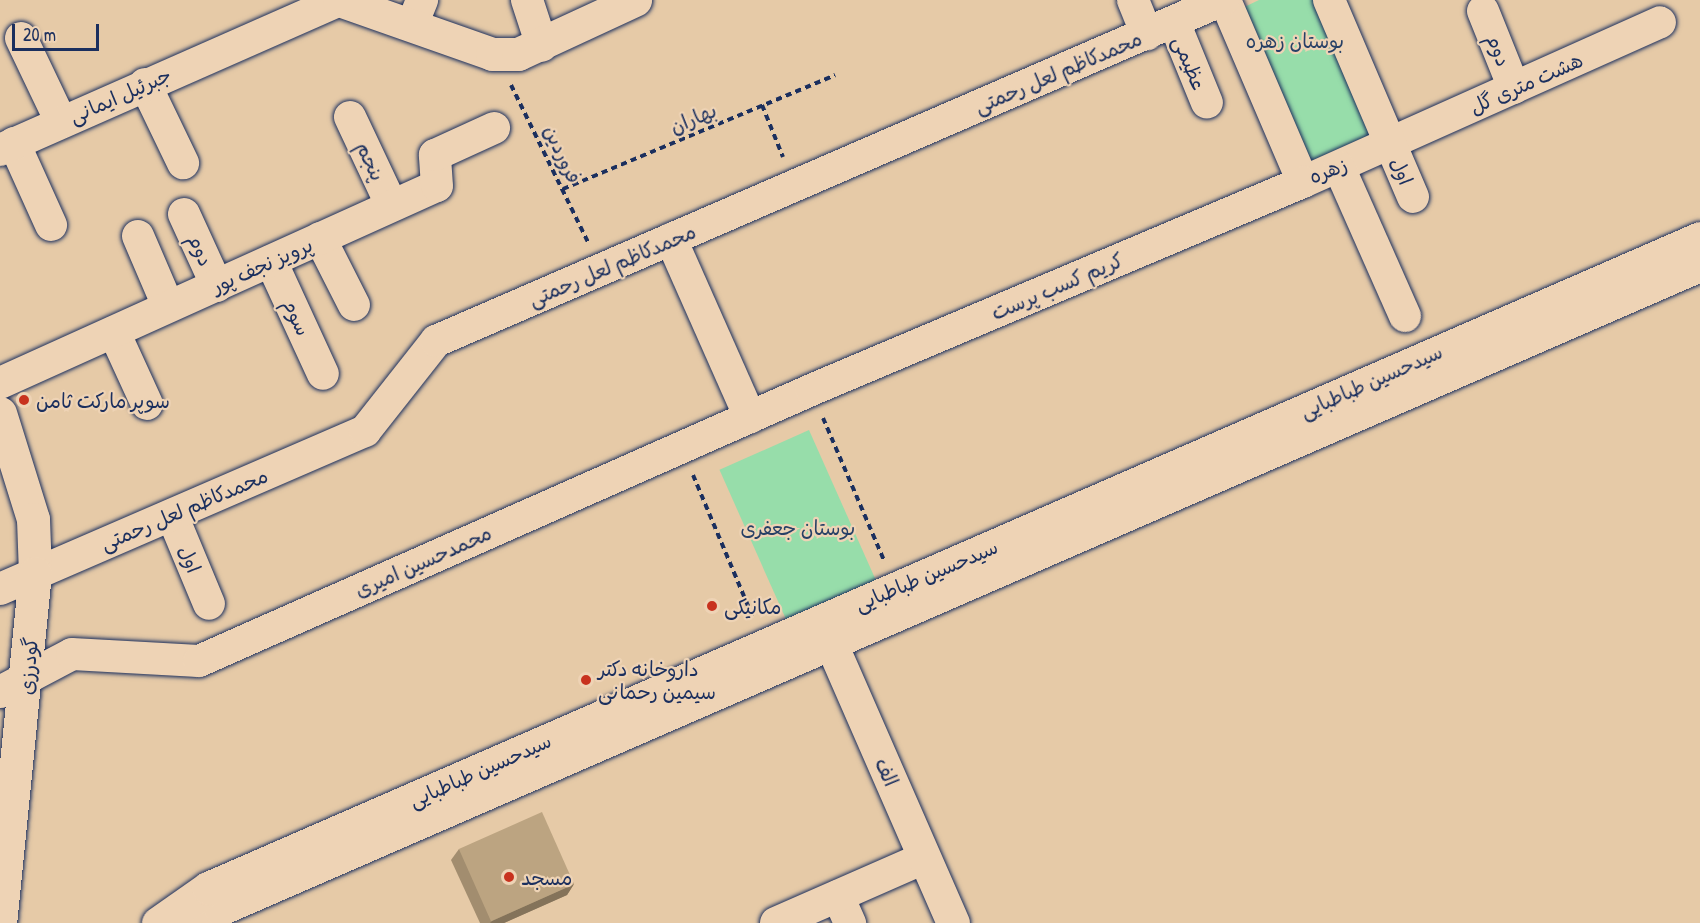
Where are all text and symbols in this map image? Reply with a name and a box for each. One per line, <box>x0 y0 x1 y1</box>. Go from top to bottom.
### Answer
scale bar <box>15 12 102 50</box>
text: 20 m <box>23 22 56 47</box>
street label: محمدکاظم لعل رحمتی <box>971 26 1145 118</box>
park label: بوستان زهره <box>1246 28 1344 52</box>
street label: دوم <box>1482 30 1516 70</box>
street label: عظیمی <box>1168 32 1212 94</box>
street label: هشت متری گل <box>1466 47 1586 119</box>
street label: جبرئیل ایمانی <box>65 62 175 128</box>
street label: بهاران <box>666 98 720 138</box>
street label: فروردین <box>539 121 587 187</box>
street label: پنجم <box>352 138 390 184</box>
street label: زهره <box>1305 152 1351 188</box>
street label: اول <box>1386 154 1418 188</box>
street label: محمدکاظم لعل رحمتی <box>525 219 699 311</box>
street label: دوم <box>183 230 219 270</box>
street label: پرویز نجف پور <box>208 232 316 298</box>
street label: کریم کسب پرست <box>987 247 1127 325</box>
street label: سوم <box>278 295 316 339</box>
street label: سیدحسین طباطبایی <box>1296 339 1446 423</box>
place label: سوپر مارکت ثامن <box>36 388 170 412</box>
marker: سوپر مارکت ثامن <box>17 393 31 407</box>
street label: محمدکاظم لعل رحمتی <box>97 463 271 555</box>
park label: بوستان جعفری <box>741 515 855 539</box>
street label: محمدحسین امیری <box>351 520 495 602</box>
street label: سیدحسین طباطبایی <box>851 534 1001 616</box>
street label: اول <box>174 542 206 576</box>
place label: مکانیکی <box>724 594 781 618</box>
marker: مکانیکی <box>705 599 719 613</box>
street label: گودرزی <box>14 636 42 696</box>
place label: داروخانه دکتر سیمین رحمانی <box>598 656 716 703</box>
marker: داروخانه دکتر سیمین رحمانی <box>579 673 593 687</box>
street label: سیدحسین طباطبایی <box>405 728 555 812</box>
street label: الف <box>870 754 904 790</box>
place label: مسجد <box>521 865 572 889</box>
marker: مسجد <box>502 870 516 884</box>

